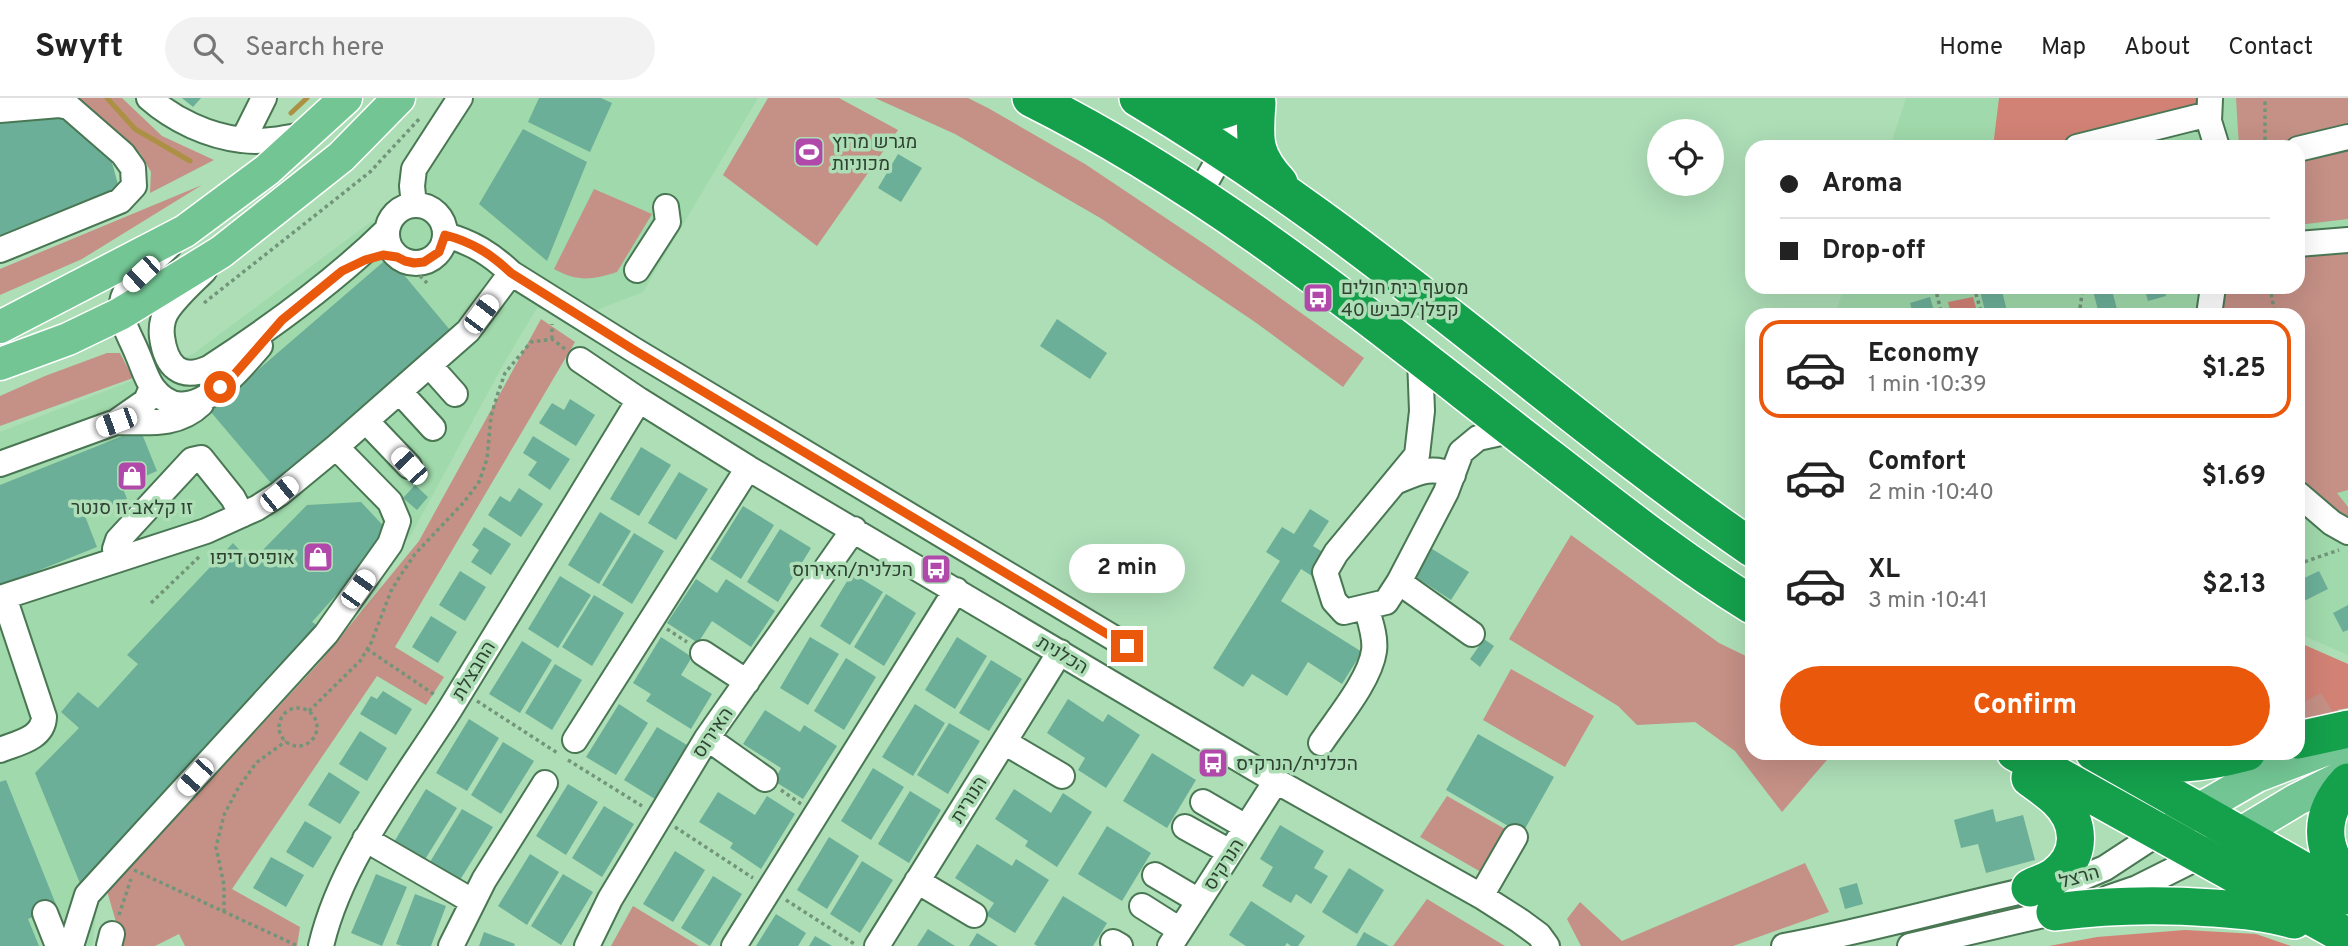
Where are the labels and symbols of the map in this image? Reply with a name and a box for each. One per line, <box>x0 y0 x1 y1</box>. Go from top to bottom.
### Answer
place label: מגרש מרוץ מכוניות <box>832 131 917 177</box>
sports icon: מגרש מרוץ מכוניות <box>792 135 826 169</box>
car <box>119 252 164 296</box>
place label: מסעף בית חולים קפלן/כביש 40 <box>1341 277 1469 323</box>
bus stop icon: מסעף בית חולים קפלן/כביש 40 <box>1301 281 1335 315</box>
car <box>460 291 503 337</box>
route start <box>204 371 236 403</box>
car <box>93 405 140 439</box>
car <box>387 443 432 489</box>
shop icon: זו קלאב זו סנטר <box>115 459 149 493</box>
car <box>257 473 302 515</box>
place label: זו קלאב זו סנטר <box>71 497 193 521</box>
shop icon: אופיס דיפו <box>301 540 335 574</box>
callout: 2 min <box>1069 545 1185 594</box>
place label: אופיס דיפו <box>210 547 295 571</box>
bus stop icon: הכלנית/האירוס <box>919 552 953 586</box>
place label: הכלנית/האירוס <box>792 559 913 583</box>
car <box>338 566 379 612</box>
route end <box>1111 630 1143 662</box>
street label: הכלנית <box>1032 631 1092 680</box>
street label: החבצלת <box>448 637 502 705</box>
street label: האירוס <box>688 703 739 763</box>
bus stop icon: הכלנית/הנרקיס <box>1196 746 1230 780</box>
place label: הכלנית/הנרקיס <box>1236 753 1358 777</box>
car <box>174 754 217 800</box>
street label: הנורית <box>946 772 993 828</box>
street label: הנרקיס <box>1199 835 1250 896</box>
street label: הרצל <box>2057 861 2102 895</box>

